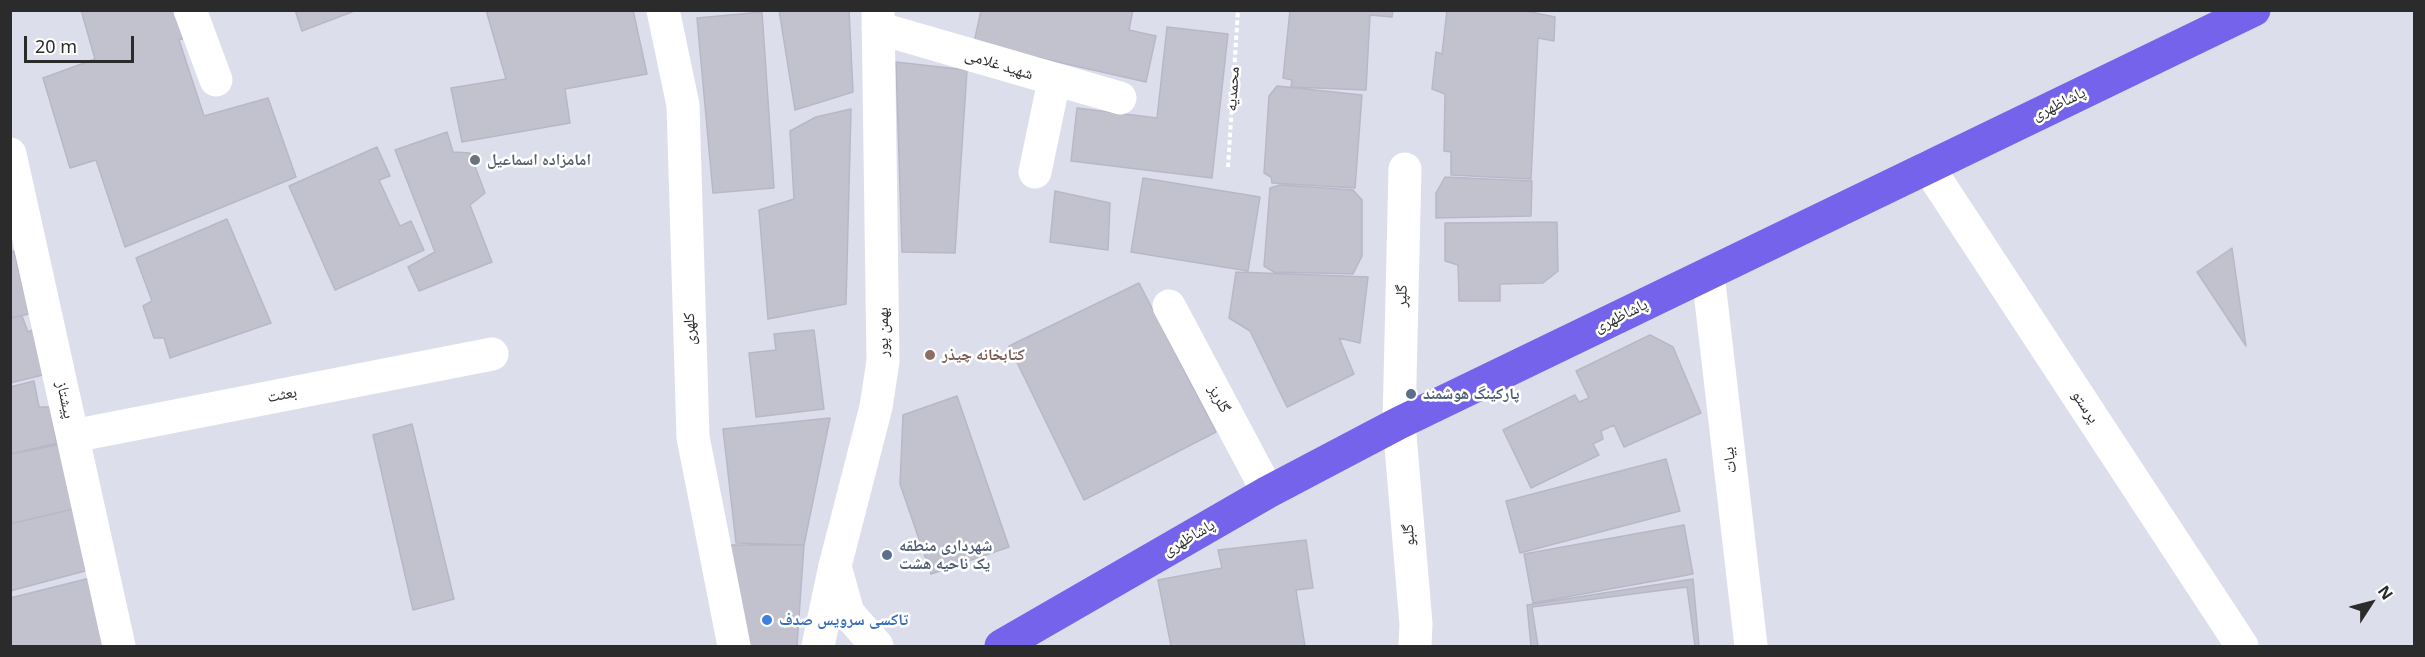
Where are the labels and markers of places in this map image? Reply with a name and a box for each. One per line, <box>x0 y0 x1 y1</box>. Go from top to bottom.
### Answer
place label: امامزاده اسماعیل <box>487 150 591 170</box>
marker: امامزاده اسماعیل <box>468 153 482 167</box>
place label: کتابخانه چیذر <box>942 345 1025 365</box>
marker: کتابخانه چیذر <box>923 348 937 362</box>
place label: پارکینگ هوشمند <box>1423 384 1519 404</box>
marker: پارکینگ هوشمند <box>1404 387 1418 401</box>
place label: شهرداری منطقه یک ناحیه هشت <box>899 536 992 574</box>
marker: شهرداری منطقه یک ناحیه هشت <box>880 548 894 562</box>
place label: تاکسی سرویس صدف <box>779 610 908 630</box>
marker: تاکسی سرویس صدف <box>760 613 774 627</box>

